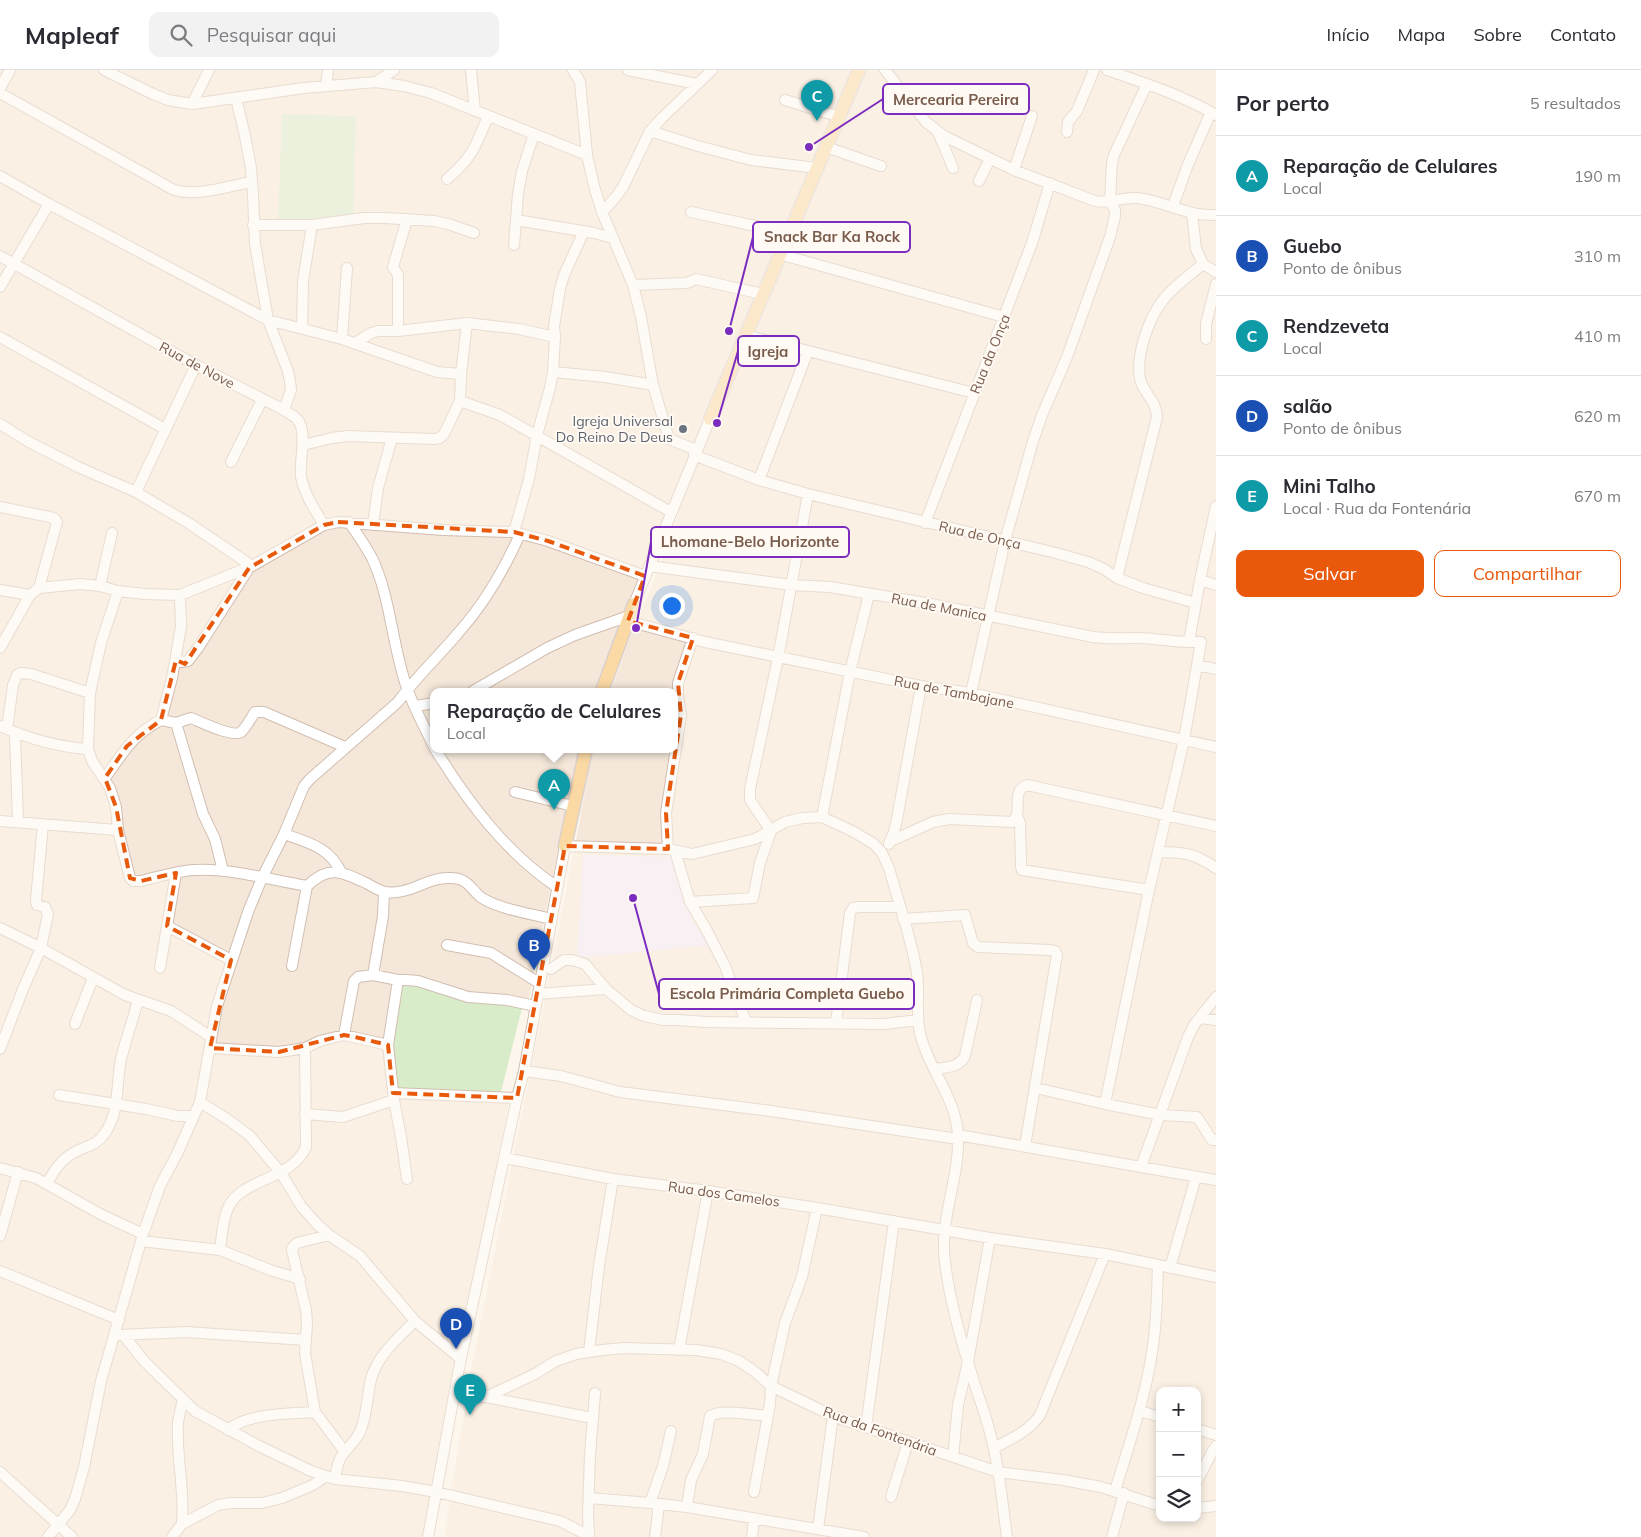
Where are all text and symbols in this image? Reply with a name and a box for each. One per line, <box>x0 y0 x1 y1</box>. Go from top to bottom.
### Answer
search box <box>149 12 499 57</box>
text: Mapleaf <box>25 20 119 50</box>
icon: search <box>167 21 195 49</box>
text: Pesquisar aqui <box>207 23 336 47</box>
text: Início <box>1327 23 1370 46</box>
text: Mapa <box>1398 23 1445 46</box>
text: Sobre <box>1473 23 1522 46</box>
text: Contato <box>1550 23 1616 46</box>
pin: C <box>801 80 833 121</box>
callout: Mercearia Pereira <box>883 84 1029 114</box>
text: Mercearia Pereira <box>893 90 1019 109</box>
text: Por perto <box>1236 90 1330 116</box>
text: 5 resultados <box>1530 93 1621 113</box>
text: Reparação de Celulares <box>1283 154 1497 178</box>
text: A <box>1246 166 1258 186</box>
text: 190 m <box>1574 166 1621 186</box>
text: Local <box>1283 178 1322 198</box>
callout: Snack Bar Ka Rock <box>753 222 910 252</box>
text: Snack Bar Ka Rock <box>764 227 901 246</box>
text: Guebo <box>1283 234 1342 258</box>
text: B <box>1246 246 1258 266</box>
text: 310 m <box>1574 246 1621 266</box>
text: Ponto de ônibus <box>1283 258 1402 278</box>
street label: Rua da Onça <box>966 311 1014 397</box>
text: Rendzeveta <box>1283 314 1389 338</box>
text: C <box>1247 326 1257 346</box>
text: 410 m <box>1574 326 1621 346</box>
callout: Igreja <box>738 336 799 366</box>
street label: Rua de Nove <box>156 338 238 392</box>
text: Local <box>1283 338 1322 358</box>
text: Igreja <box>748 342 788 361</box>
text: salão <box>1283 394 1332 418</box>
text: D <box>1246 406 1258 426</box>
text: 620 m <box>1574 406 1621 426</box>
place label: Igreja Universal Do Reino De Deus <box>556 412 673 446</box>
text: Ponto de ônibus <box>1283 418 1402 438</box>
marker: Igreja Universal Do Reino De Deus <box>677 423 689 435</box>
text: Mini Talho <box>1283 474 1376 498</box>
text: E <box>1247 486 1257 506</box>
text: 670 m <box>1574 486 1621 506</box>
text: Local · Rua da Fontenária <box>1283 498 1471 518</box>
street label: Rua de Onça <box>937 517 1023 553</box>
callout: Lhomane-Belo Horizonte <box>651 527 849 557</box>
text: Lhomane-Belo Horizonte <box>661 532 839 551</box>
button: Salvar <box>1236 550 1424 597</box>
button: Compartilhar <box>1434 550 1621 597</box>
street label: Rua de Manica <box>890 589 988 625</box>
your location <box>659 593 685 619</box>
street label: Rua de Tambajane <box>892 672 1016 712</box>
popup <box>430 688 678 753</box>
text: Reparação de Celulares <box>447 699 661 723</box>
text: Local <box>447 723 486 743</box>
pin: A <box>538 769 570 810</box>
pin: B <box>518 929 550 970</box>
callout: Escola Primária Completa Guebo <box>659 979 914 1009</box>
text: Escola Primária Completa Guebo <box>670 984 904 1003</box>
street label: Rua dos Camelos <box>667 1177 781 1211</box>
pin: D <box>440 1308 472 1349</box>
pin: E <box>454 1374 486 1415</box>
map controls <box>1156 1387 1201 1522</box>
button: + <box>1156 1387 1201 1432</box>
street label: Rua da Fontenária <box>821 1402 939 1460</box>
button: − <box>1156 1432 1201 1477</box>
button: layers <box>1156 1477 1201 1522</box>

